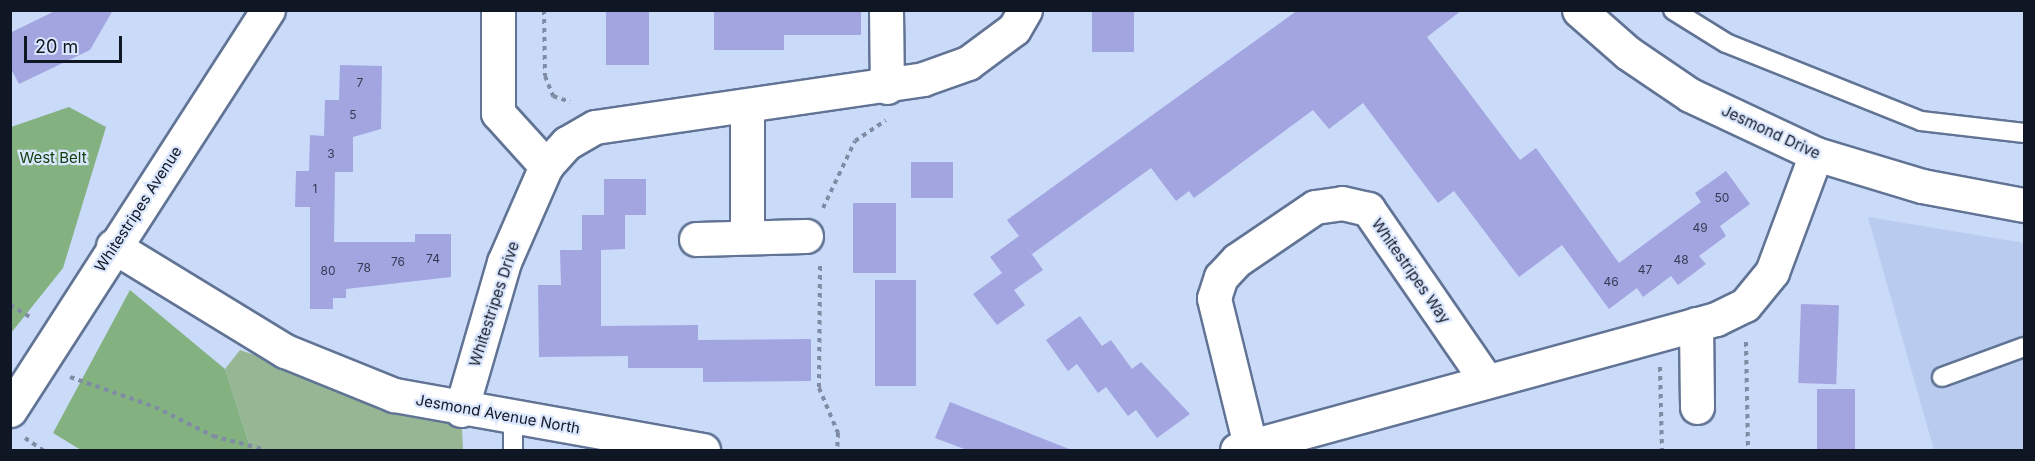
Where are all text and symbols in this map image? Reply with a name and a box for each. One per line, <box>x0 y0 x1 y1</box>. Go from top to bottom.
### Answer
scale bar <box>27 24 124 62</box>
text: 20 m <box>35 36 78 57</box>
house number: 7 <box>357 76 363 90</box>
street label: Jesmond Drive <box>1719 101 1823 163</box>
house number: 5 <box>349 108 357 122</box>
street label: Whitestripes Avenue <box>91 143 185 275</box>
house number: 3 <box>327 147 335 161</box>
park label: West Belt <box>19 149 87 167</box>
house number: 1 <box>313 182 317 196</box>
house number: 50 <box>1715 191 1729 205</box>
street label: Whitestripes Way <box>1368 215 1454 327</box>
house number: 49 <box>1692 221 1708 235</box>
street label: Whitestripes Drive <box>465 239 523 369</box>
house number: 74 <box>426 252 440 266</box>
house number: 48 <box>1673 253 1689 267</box>
house number: 76 <box>391 255 405 269</box>
house number: 78 <box>357 261 371 275</box>
house number: 47 <box>1638 263 1652 277</box>
house number: 80 <box>321 264 335 278</box>
house number: 46 <box>1603 275 1619 289</box>
street label: Jesmond Avenue North <box>414 391 582 437</box>

